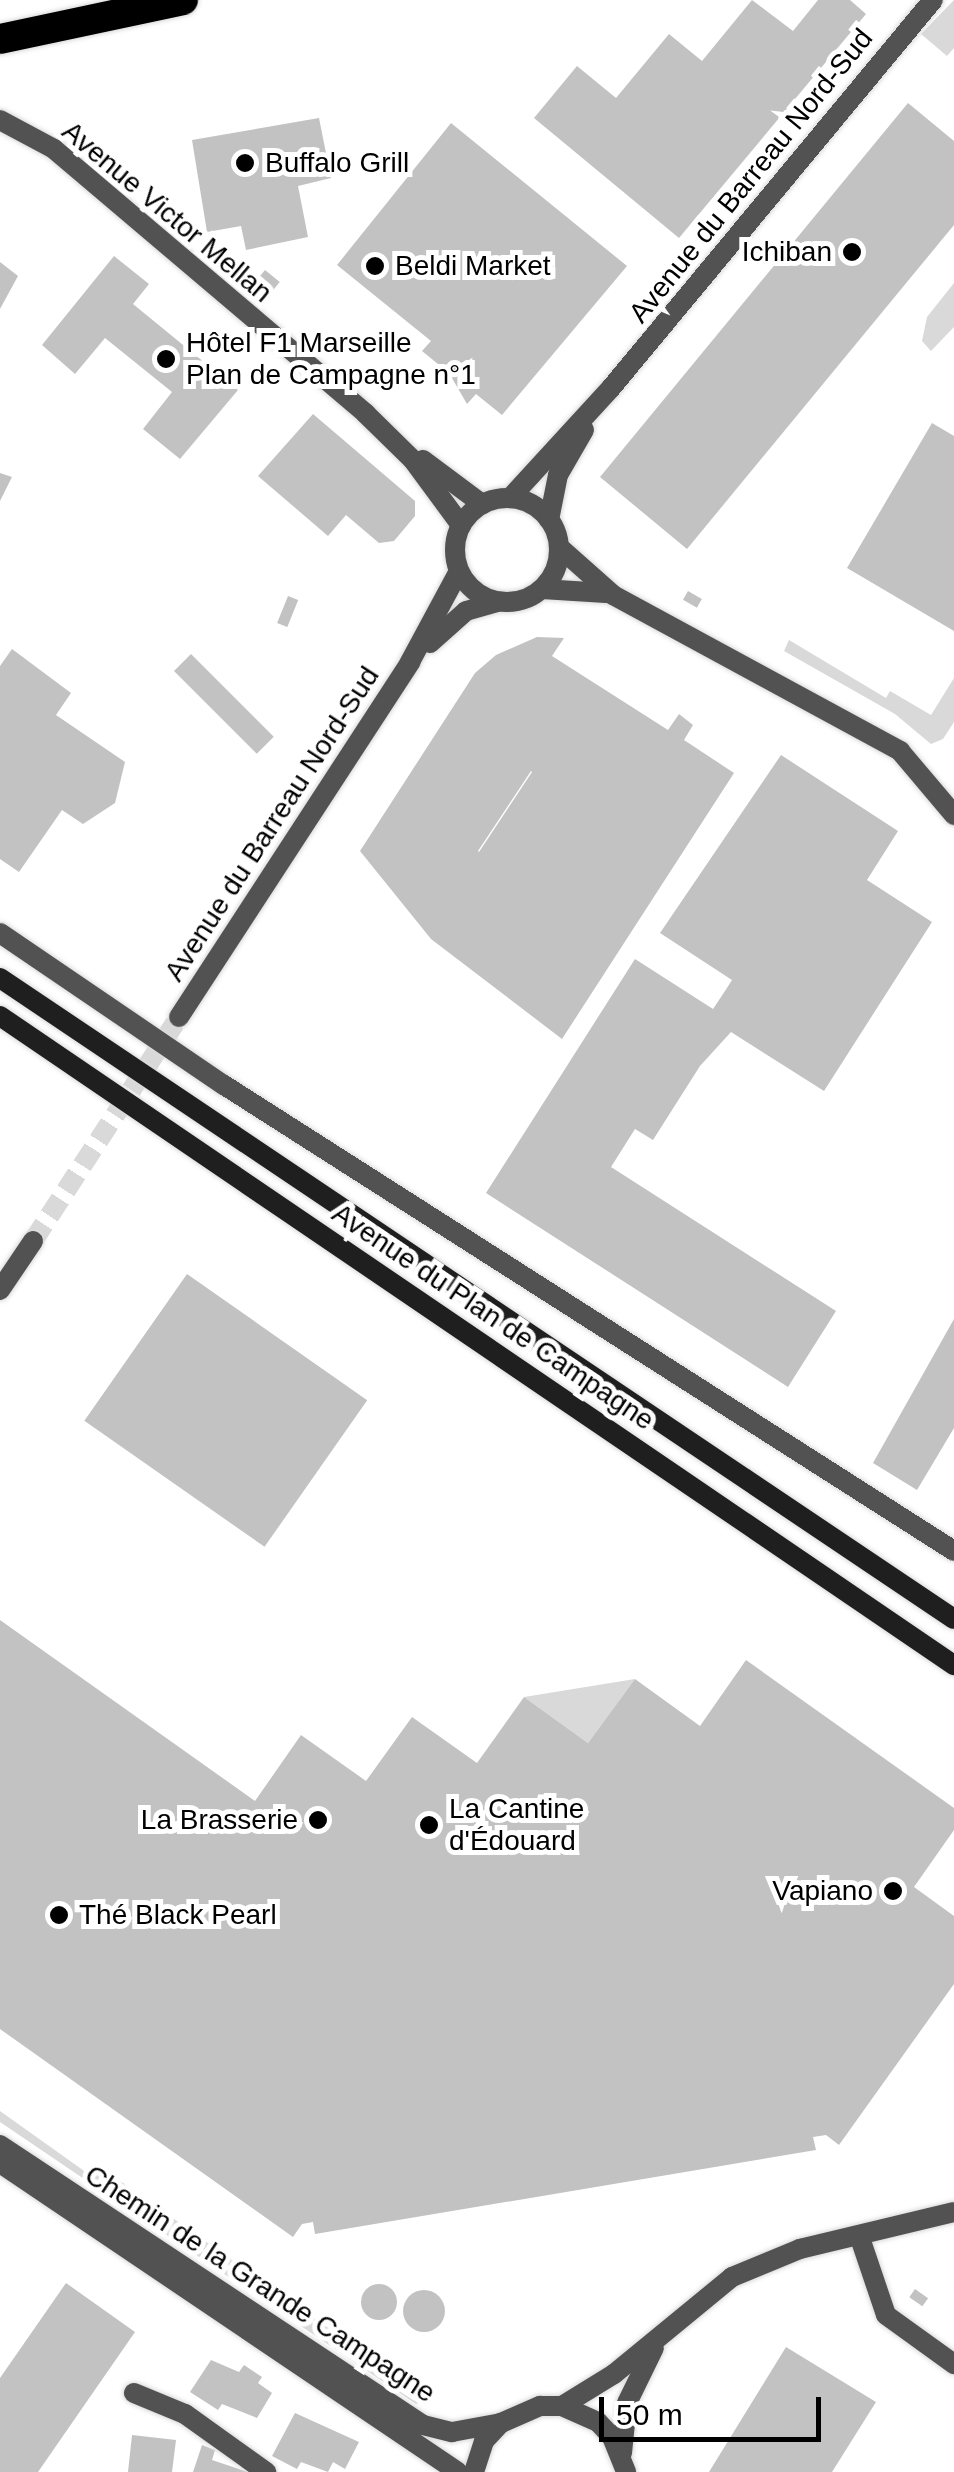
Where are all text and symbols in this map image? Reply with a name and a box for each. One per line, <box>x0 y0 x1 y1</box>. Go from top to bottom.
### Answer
street label: Avenue du Barreau Nord-Sud <box>622 22 880 330</box>
street label: Avenue Victor Mellan <box>55 114 279 310</box>
place label: Buffalo Grill <box>265 146 409 180</box>
marker: Buffalo Grill <box>234 152 256 174</box>
place label: Ichiban <box>742 235 832 269</box>
marker: Ichiban <box>841 241 863 263</box>
place label: Beldi Market <box>395 249 551 283</box>
marker: Beldi Market <box>364 255 386 277</box>
place label: Hôtel F1 Marseille Plan de Campagne n°1 <box>186 326 476 392</box>
marker: Hôtel F1 Marseille Plan de Campagne n°1 <box>155 348 177 370</box>
street label: Avenue du Barreau Nord-Sud <box>158 660 386 988</box>
street label: Avenue du Plan de Campagne <box>326 1197 660 1437</box>
place label: La Cantine d'Édouard <box>449 1792 584 1858</box>
place label: La Brasserie <box>141 1803 298 1837</box>
marker: La Brasserie <box>307 1809 329 1831</box>
marker: La Cantine d'Édouard <box>418 1814 440 1836</box>
place label: Vapiano <box>772 1874 873 1908</box>
marker: Vapiano <box>882 1880 904 1902</box>
place label: Thé Black Pearl <box>79 1898 277 1932</box>
marker: Thé Black Pearl <box>48 1904 70 1926</box>
street label: Chemin de la Grande Campagne <box>79 2158 441 2410</box>
scale bar <box>604 2377 826 2439</box>
text: 50 m <box>616 2398 683 2431</box>

